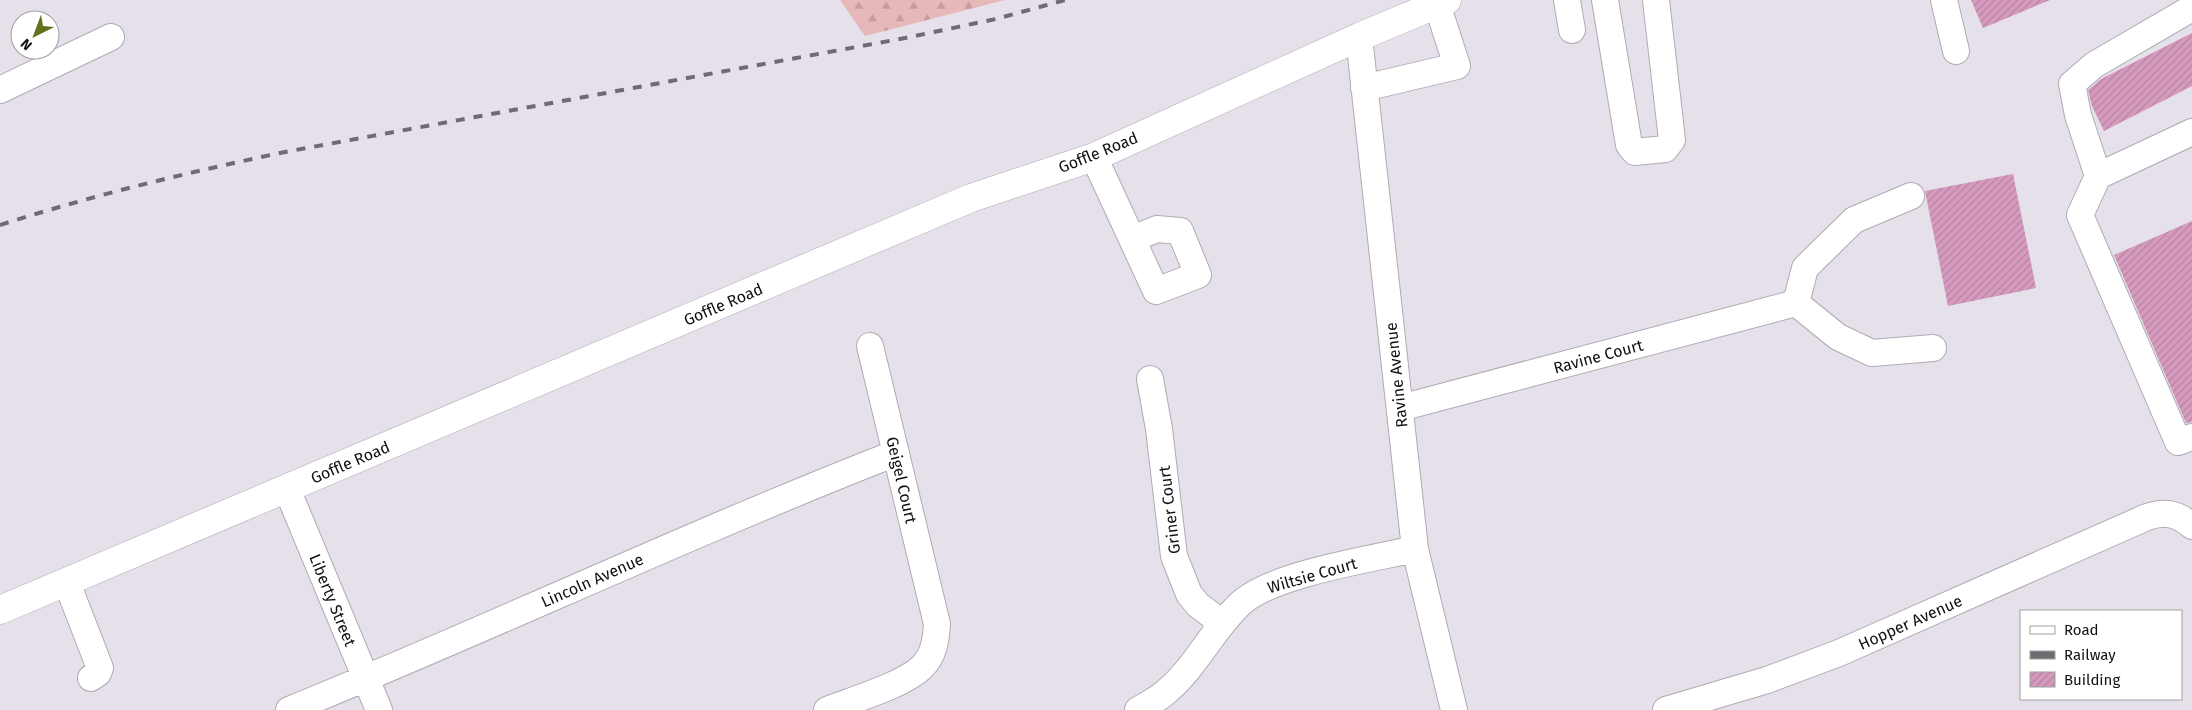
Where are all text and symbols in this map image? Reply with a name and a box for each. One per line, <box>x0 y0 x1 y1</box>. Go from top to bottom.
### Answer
north arrow <box>10 10 60 60</box>
text: N <box>17 35 36 54</box>
street label: Goffle Road <box>1056 128 1141 177</box>
street label: Goffle Road <box>681 279 766 330</box>
street label: Ravine Avenue <box>1382 321 1411 429</box>
street label: Ravine Court <box>1551 335 1645 378</box>
street label: Geigel Court <box>882 435 921 525</box>
street label: Goffle Road <box>308 437 393 488</box>
street label: Griner Court <box>1155 465 1184 555</box>
street label: Lincoln Avenue <box>538 549 646 611</box>
street label: Liberty Street <box>305 551 360 649</box>
street label: Wiltsie Court <box>1265 554 1359 597</box>
street label: Hopper Avenue <box>1855 591 1965 654</box>
legend <box>2020 610 2182 700</box>
text: Road <box>2064 621 2099 639</box>
text: Railway <box>2064 646 2116 664</box>
text: Building <box>2064 671 2120 689</box>

